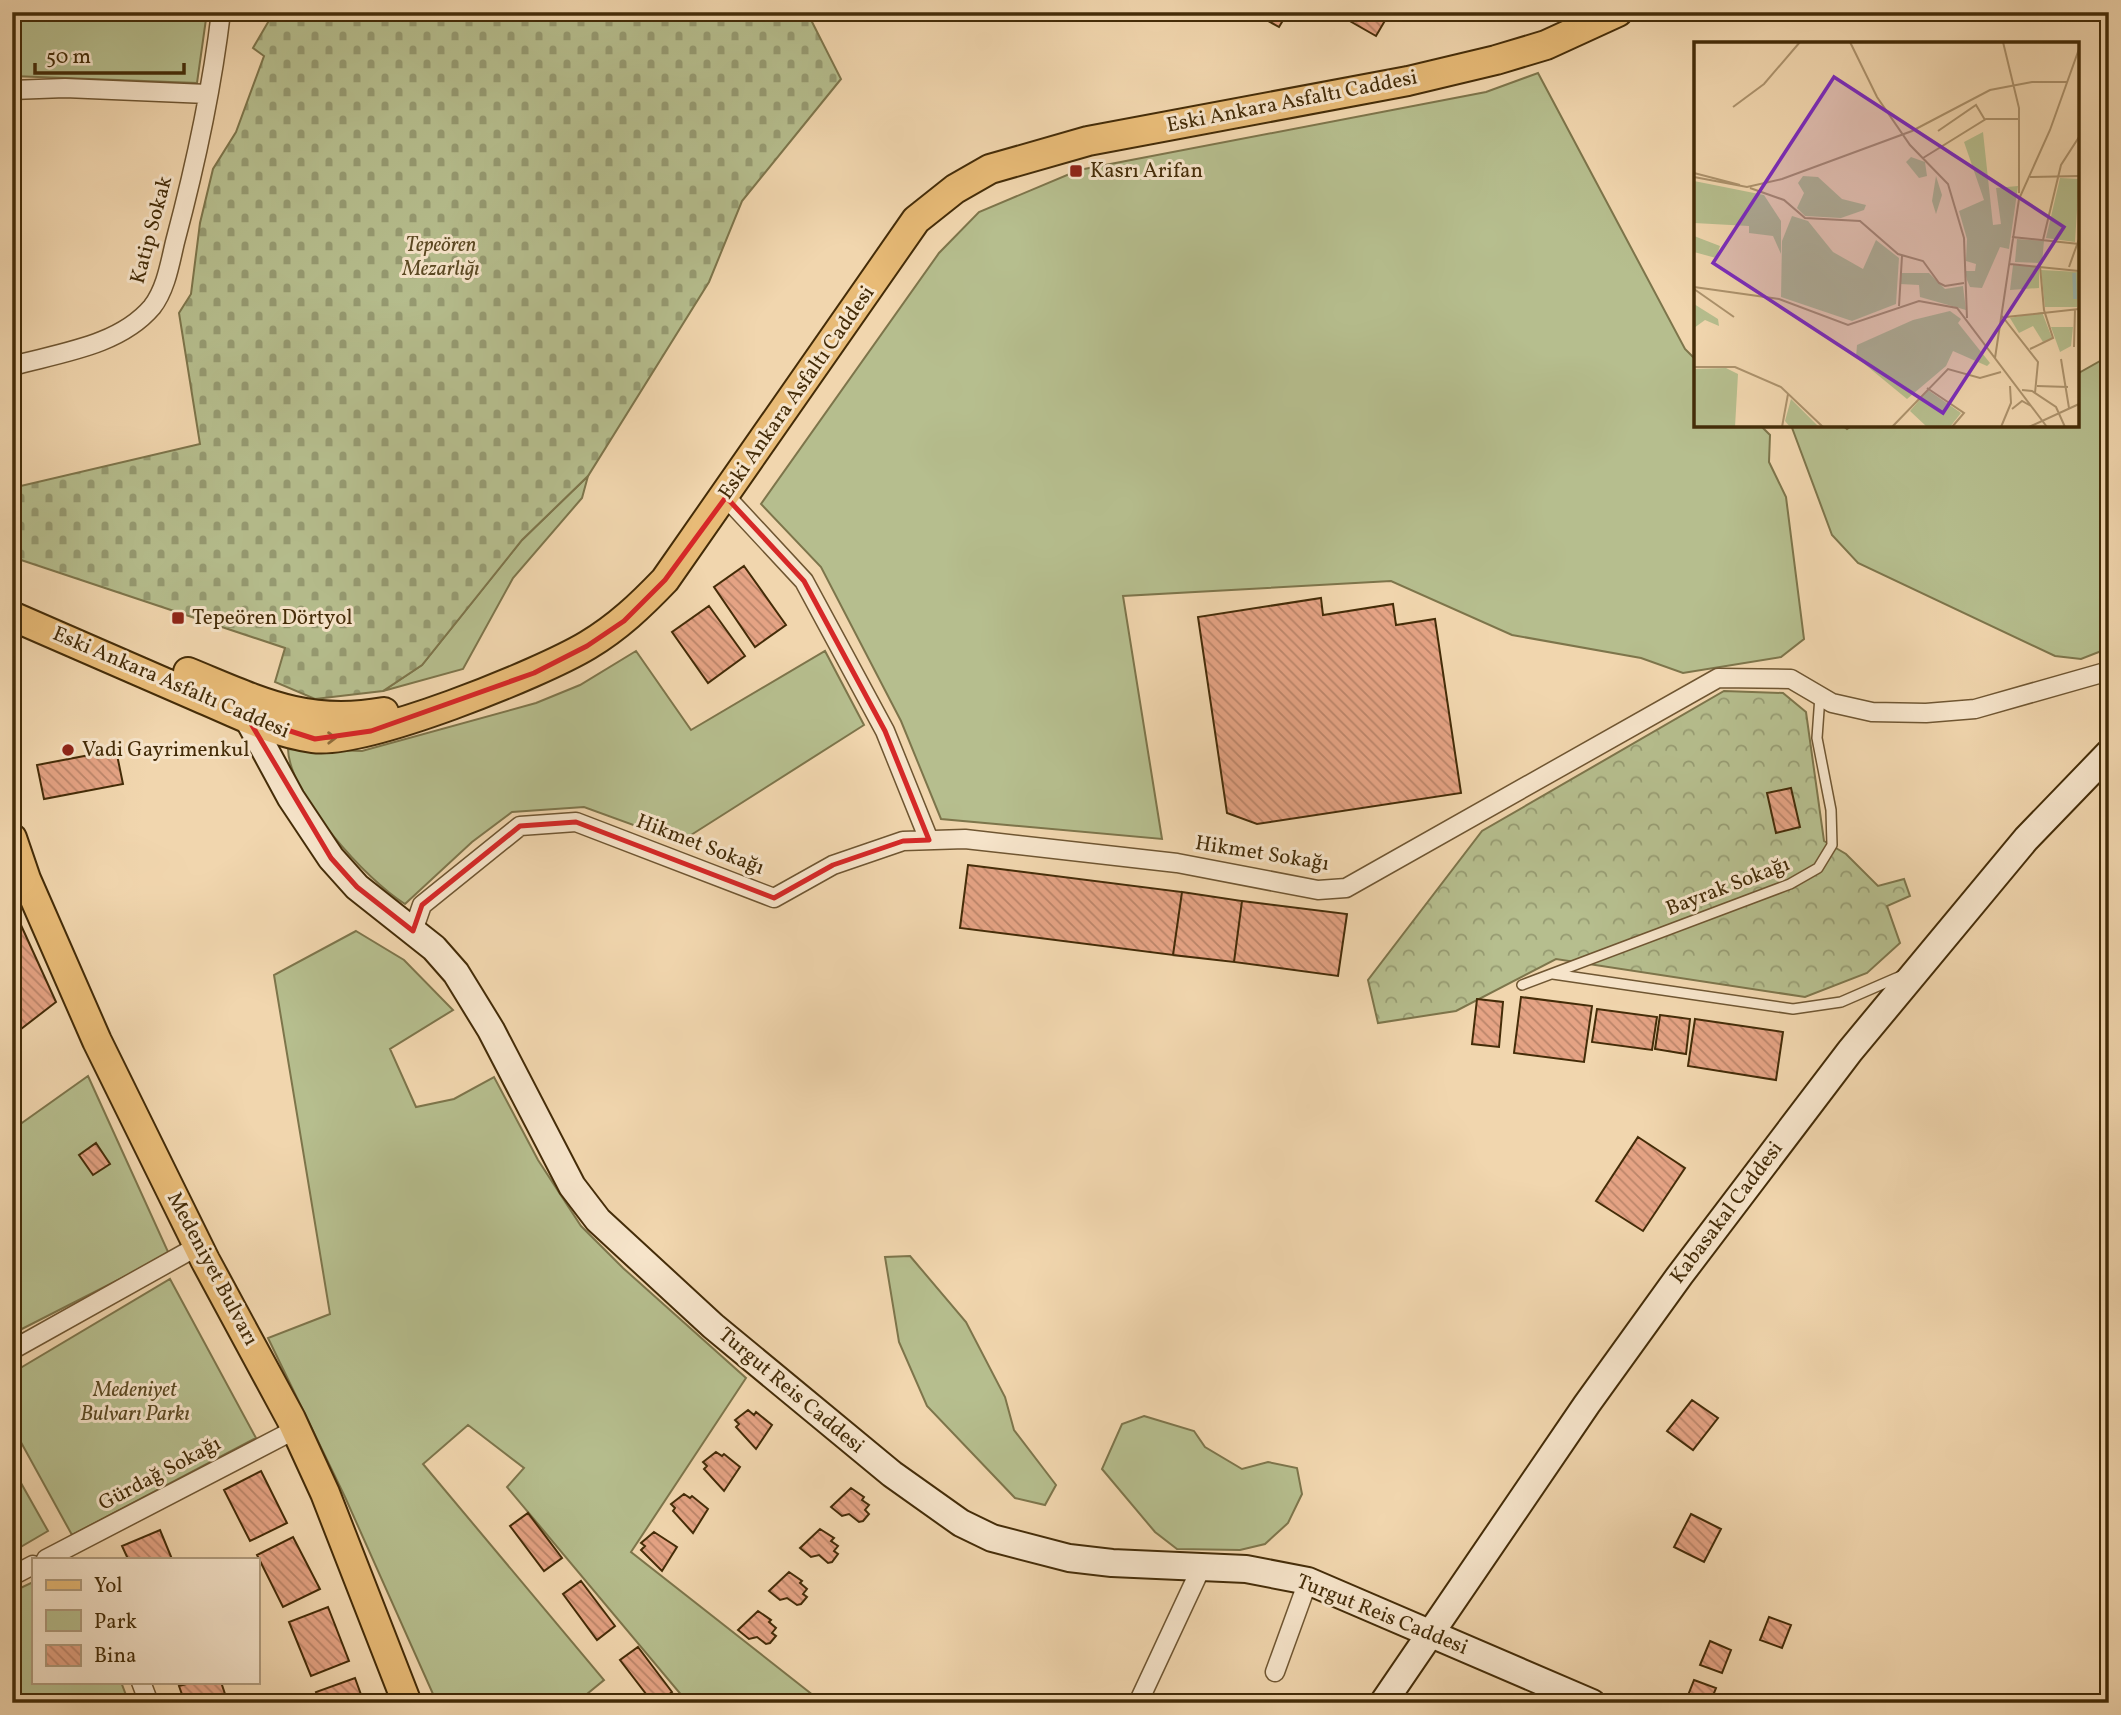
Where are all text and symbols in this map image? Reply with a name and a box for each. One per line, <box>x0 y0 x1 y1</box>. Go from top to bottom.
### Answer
scale bar <box>35 32 184 76</box>
inset map <box>1694 42 2079 427</box>
text: 50 m <box>46 43 91 72</box>
street label: Eski Ankara Asfaltı Caddesi <box>1164 63 1420 141</box>
place label: Kasrı Arifan <box>1090 157 1203 186</box>
marker: Kasrı Arifan <box>1068 163 1084 179</box>
street label: Katip Sokak <box>124 172 180 287</box>
park label: Tepeören Mezarlığı <box>402 231 479 284</box>
street label: Eski Ankara Asfaltı Caddesi <box>712 280 882 506</box>
place label: Tepeören Dörtyol <box>192 604 352 633</box>
marker: Tepeören Dörtyol <box>170 610 186 626</box>
street label: Eski Ankara Asfaltı Caddesi <box>48 620 294 746</box>
one-way arrow <box>314 731 337 745</box>
place label: Vadi Gayrimenkul <box>82 736 250 765</box>
marker: Vadi Gayrimenkul <box>60 742 76 758</box>
street label: Hikmet Sokağı <box>632 807 768 883</box>
street label: Hikmet Sokağı <box>1193 829 1331 879</box>
street label: Bayrak Sokağı <box>1662 850 1794 924</box>
street label: Kabasakal Caddesi <box>1664 1136 1790 1290</box>
street label: Medeniyet Bulvarı <box>159 1187 265 1351</box>
street label: Turgut Reis Caddesi <box>712 1321 870 1461</box>
park label: Medeniyet Bulvarı Parkı <box>80 1376 190 1429</box>
street label: Gürdağ Sokağı <box>94 1430 226 1518</box>
legend <box>32 1558 259 1684</box>
street label: Turgut Reis Caddesi <box>1292 1567 1472 1663</box>
text: Yol <box>94 1572 123 1601</box>
text: Park <box>94 1608 137 1637</box>
text: Bina <box>94 1642 136 1671</box>

